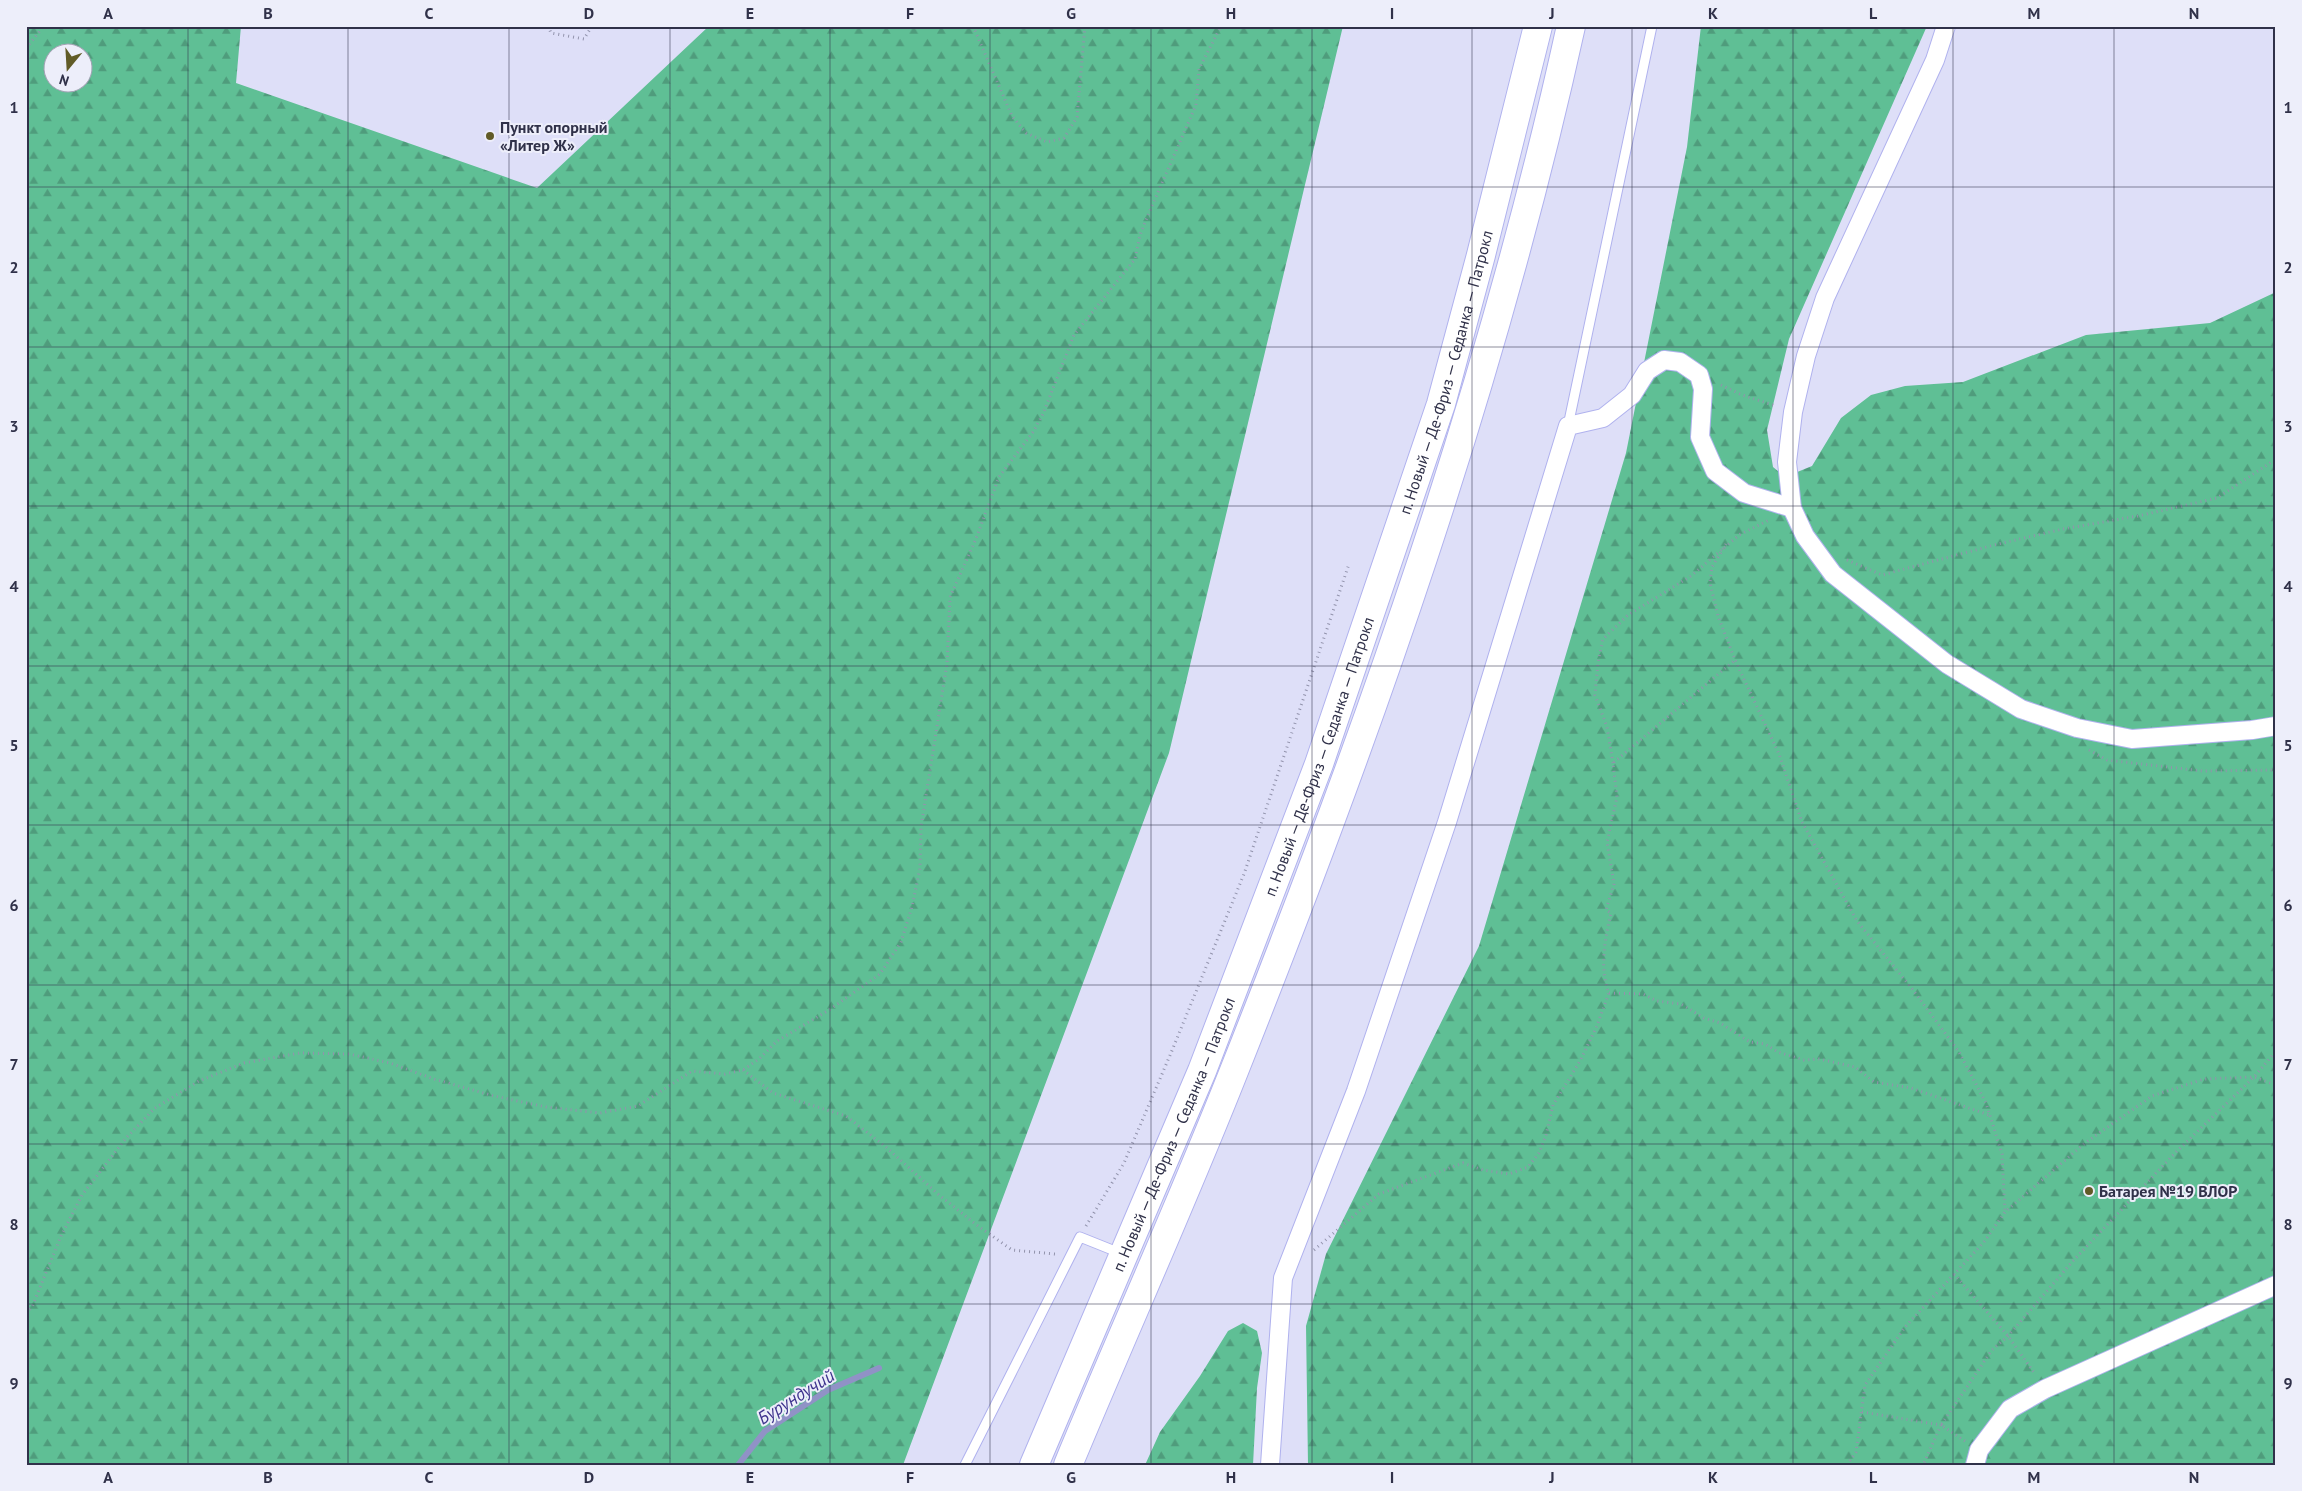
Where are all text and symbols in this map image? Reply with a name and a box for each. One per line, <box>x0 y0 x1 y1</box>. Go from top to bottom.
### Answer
text: A <box>103 3 113 23</box>
text: B <box>263 3 273 23</box>
text: C <box>425 3 434 23</box>
text: D <box>584 3 594 23</box>
text: E <box>746 3 754 23</box>
text: F <box>906 3 914 23</box>
text: G <box>1066 3 1076 23</box>
text: H <box>1226 3 1236 23</box>
text: I <box>1390 3 1394 23</box>
text: J <box>1548 3 1555 23</box>
text: K <box>1708 3 1718 23</box>
text: L <box>1869 3 1878 23</box>
text: M <box>2028 3 2040 23</box>
text: N <box>2189 3 2199 23</box>
north arrow <box>42 42 92 92</box>
text: N <box>57 70 71 90</box>
text: 1 <box>9 97 19 117</box>
text: 1 <box>2283 97 2293 117</box>
place label: Пункт опорный «Литер Ж» <box>500 117 607 155</box>
marker: Пункт опорный «Литер Ж» <box>484 130 496 142</box>
street label: п. Новый — Де-Фриз — Седанка — Патрокл <box>1394 228 1497 517</box>
text: 2 <box>9 257 19 277</box>
text: 2 <box>2283 257 2293 277</box>
text: 3 <box>9 416 19 436</box>
text: 3 <box>2283 416 2293 436</box>
text: 4 <box>9 576 19 596</box>
text: 4 <box>2283 576 2293 596</box>
street label: п. Новый — Де-Фриз — Седанка — Патрокл <box>1260 614 1378 899</box>
text: 5 <box>9 735 19 755</box>
text: 5 <box>2283 735 2293 755</box>
text: 6 <box>9 895 19 915</box>
text: 6 <box>2283 895 2293 915</box>
street label: п. Новый — Де-Фриз — Седанка — Патрокл <box>1108 994 1239 1275</box>
text: 7 <box>9 1054 19 1074</box>
text: 7 <box>2283 1054 2293 1074</box>
place label: Батарея №19 ВЛОР <box>2099 1181 2237 1201</box>
marker: Батарея №19 ВЛОР <box>2083 1185 2095 1197</box>
text: 8 <box>9 1214 19 1234</box>
text: 8 <box>2283 1214 2293 1234</box>
water label: Бурундучий <box>753 1364 839 1429</box>
text: 9 <box>9 1373 19 1393</box>
text: 9 <box>2283 1373 2293 1393</box>
text: A <box>103 1467 113 1487</box>
text: B <box>263 1467 273 1487</box>
text: C <box>425 1467 434 1487</box>
text: D <box>584 1467 594 1487</box>
text: E <box>746 1467 754 1487</box>
text: F <box>906 1467 914 1487</box>
text: G <box>1066 1467 1076 1487</box>
text: H <box>1226 1467 1236 1487</box>
text: I <box>1390 1467 1394 1487</box>
text: J <box>1548 1467 1555 1487</box>
text: K <box>1708 1467 1718 1487</box>
text: L <box>1869 1467 1878 1487</box>
text: M <box>2028 1467 2040 1487</box>
text: N <box>2189 1467 2199 1487</box>

